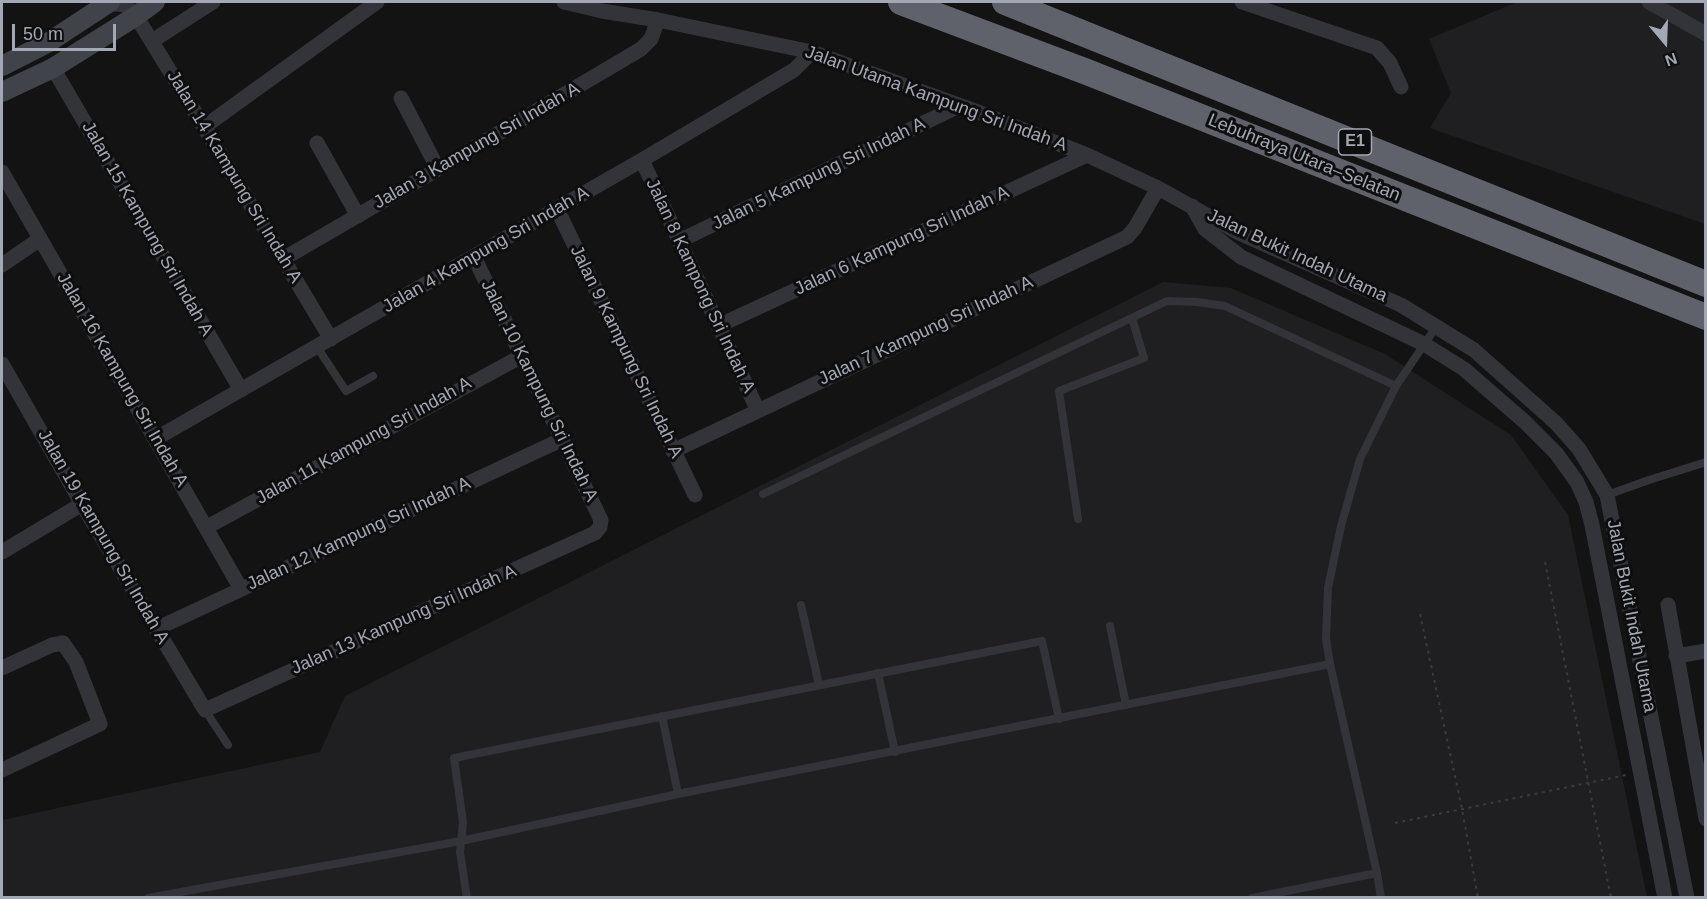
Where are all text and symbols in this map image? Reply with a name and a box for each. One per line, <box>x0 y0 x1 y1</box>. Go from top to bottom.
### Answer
scale bar <box>15 12 118 50</box>
north arrow <box>1635 12 1695 72</box>
text: 50 m <box>23 24 63 44</box>
street label: Jalan Utama Kampung Sri Indah A <box>802 41 1070 157</box>
text: N <box>1663 50 1679 69</box>
street label: Jalan 14 Kampung Sri Indah A <box>162 67 306 287</box>
street label: Jalan 3 Kampung Sri Indah A <box>370 78 584 214</box>
street label: Lebuhraya Utara–Selatan <box>1205 110 1403 206</box>
street label: Jalan 5 Kampung Sri Indah A <box>709 113 929 235</box>
street label: Jalan 15 Kampung Sri Indah A <box>77 118 217 340</box>
road number: E1 <box>1338 129 1372 155</box>
street label: Jalan 8 Kampong Sri Indah A <box>641 175 759 397</box>
street label: Jalan 4 Kampung Sri Indah A <box>379 182 593 318</box>
street label: Jalan 6 Kampung Sri Indah A <box>791 182 1013 300</box>
street label: Jalan Bukit Indah Utama <box>1204 205 1390 307</box>
street label: Jalan 9 Kampung Sri Indah A <box>565 242 687 462</box>
street label: Jalan 16 Kampung Sri Indah A <box>52 269 192 491</box>
street label: Jalan 7 Kampung Sri Indah A <box>815 272 1037 390</box>
street label: Jalan 10 Kampung Sri Indah A <box>476 277 602 505</box>
street label: Jalan 11 Kampung Sri Indah A <box>253 373 475 509</box>
street label: Jalan 19 Kampung Sri Indah A <box>33 426 173 648</box>
street label: Jalan 12 Kampung Sri Indah A <box>244 473 474 595</box>
street label: Jalan Bukit Indah Utama <box>1602 518 1660 714</box>
street label: Jalan 13 Kampung Sri Indah A <box>288 560 520 680</box>

